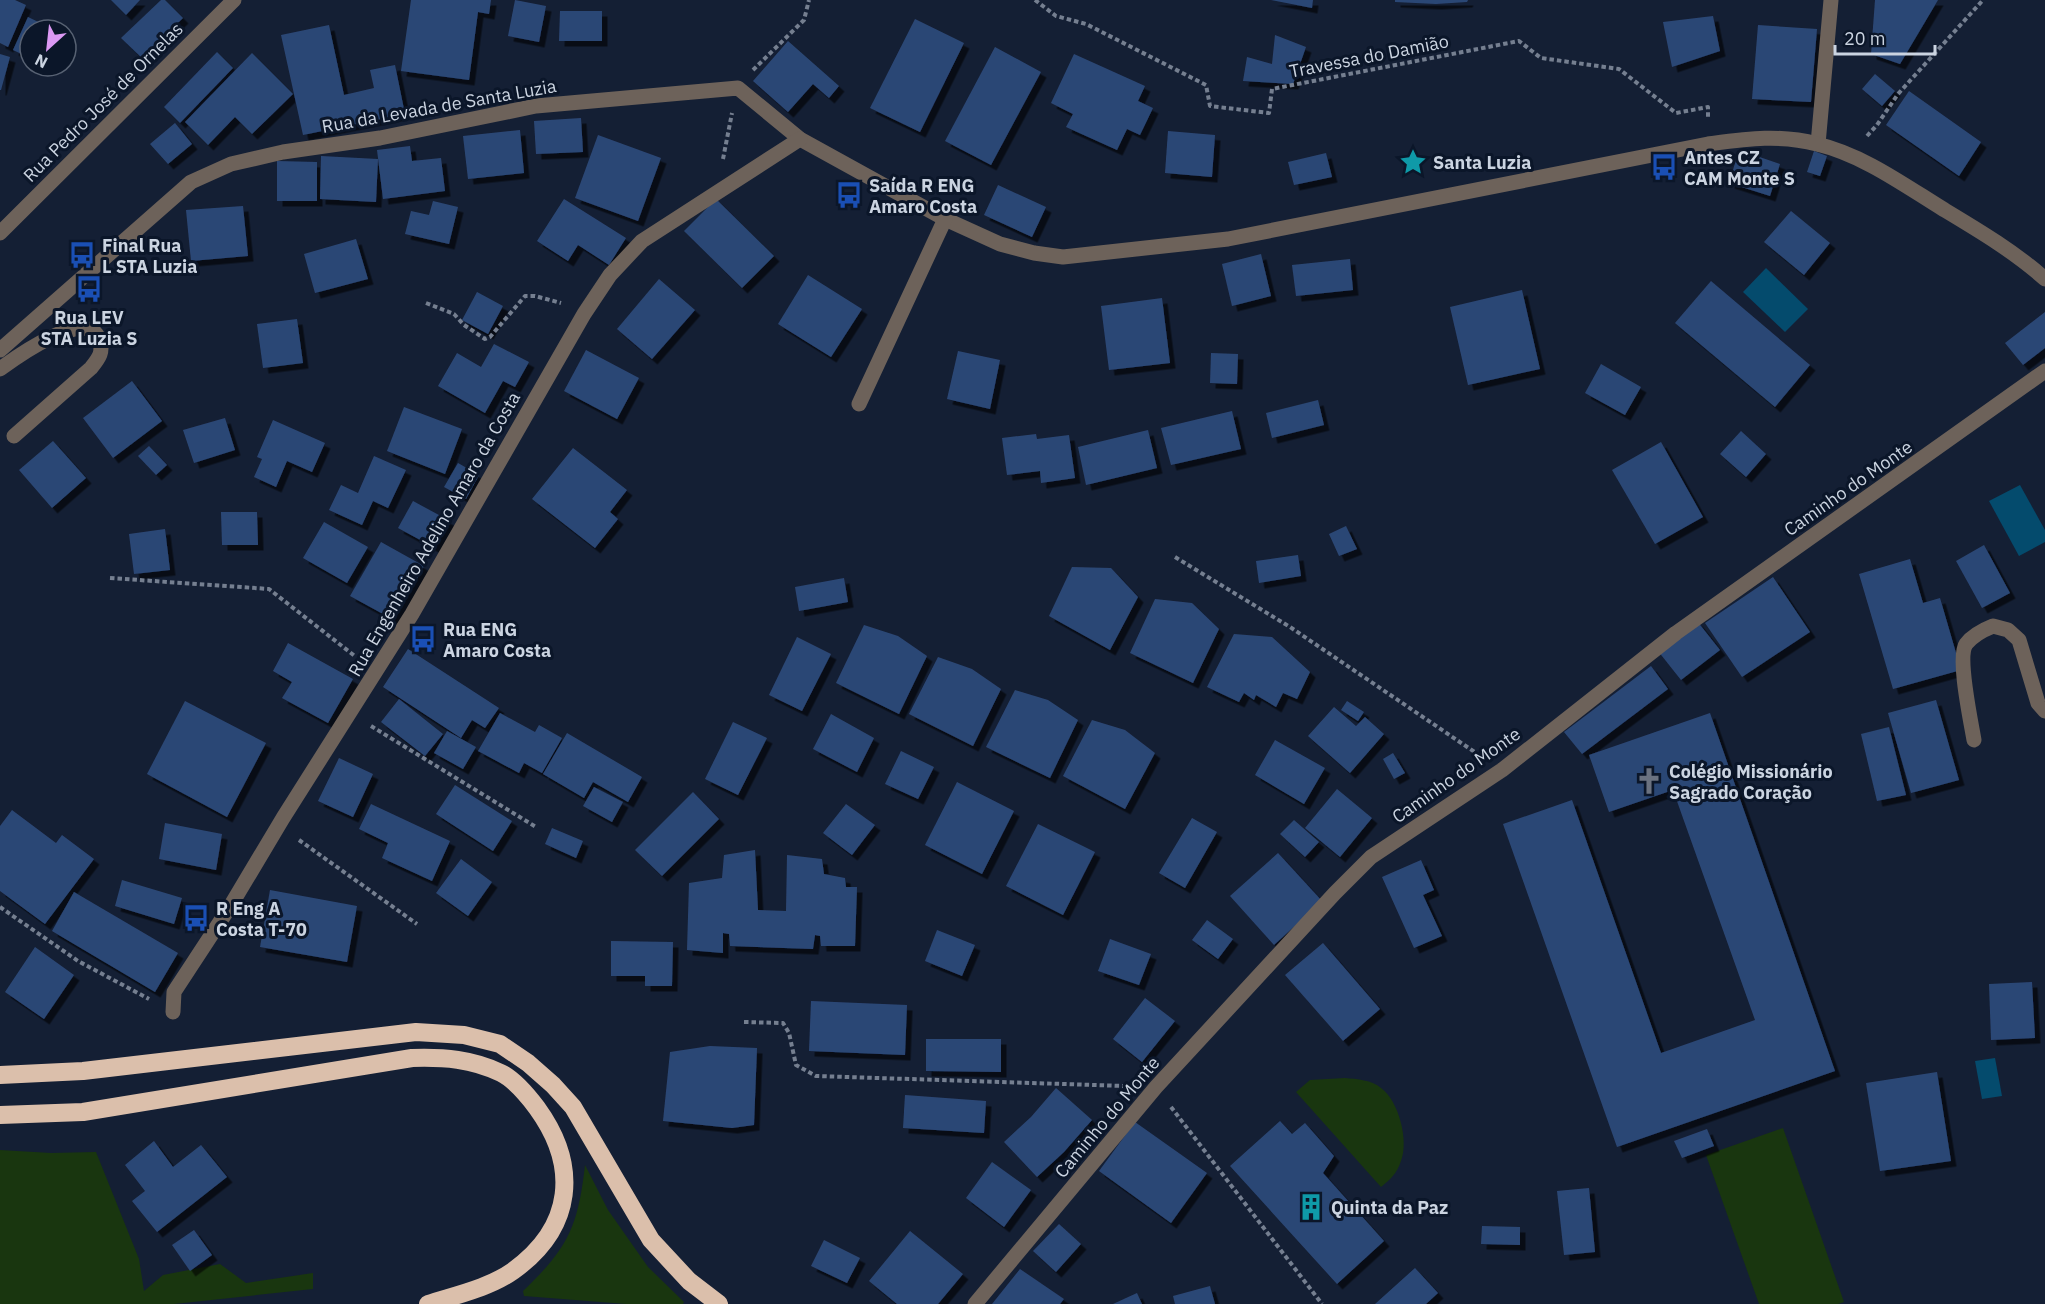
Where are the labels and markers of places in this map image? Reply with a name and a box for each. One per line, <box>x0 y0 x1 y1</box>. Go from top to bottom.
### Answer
place label: Antes CZ CAM Monte S <box>1684 146 1795 190</box>
place icon: Santa Luzia <box>1398 147 1428 177</box>
place label: Santa Luzia <box>1433 151 1531 174</box>
bus stop icon: Antes CZ CAM Monte S <box>1649 152 1679 182</box>
place label: Saída R ENG Amaro Costa <box>869 174 977 218</box>
bus stop icon: Saída R ENG Amaro Costa <box>834 180 864 210</box>
place label: Final Rua L STA Luzia <box>102 234 197 278</box>
bus stop icon: Final Rua L STA Luzia <box>67 240 97 270</box>
bus stop icon: Rua LEV STA Luzia S <box>74 274 104 304</box>
place label: Rua LEV STA Luzia S <box>40 306 138 350</box>
place label: Rua ENG Amaro Costa <box>443 618 551 662</box>
bus stop icon: Rua ENG Amaro Costa <box>408 624 438 654</box>
place label: Colégio Missionário Sagrado Coração <box>1669 760 1833 804</box>
church icon: Colégio Missionário Sagrado Coração <box>1634 766 1664 796</box>
place label: R Eng A Costa T-70 <box>216 897 307 941</box>
bus stop icon: R Eng A Costa T-70 <box>181 903 211 933</box>
building icon: Quinta da Paz <box>1296 1192 1326 1222</box>
place label: Quinta da Paz <box>1331 1196 1448 1219</box>

